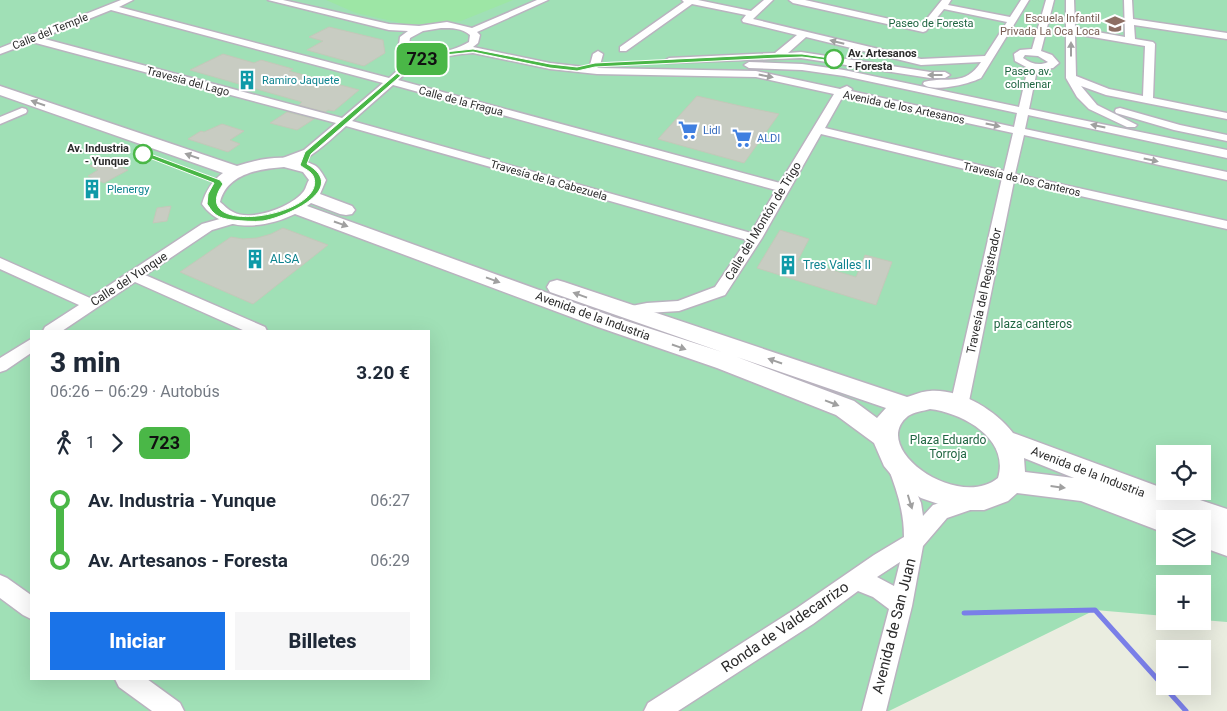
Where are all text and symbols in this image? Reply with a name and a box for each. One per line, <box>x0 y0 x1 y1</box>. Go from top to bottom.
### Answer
street label: Calle del Temple <box>10 10 90 53</box>
place label: Escuela Infantil Privada La Oca Loca <box>1000 12 1100 38</box>
school or university icon: Escuela Infantil Privada La Oca Loca <box>1104 13 1126 35</box>
park label: Paseo de Foresta <box>888 17 974 30</box>
one-way arrow <box>830 38 845 46</box>
one-way arrow <box>1067 40 1075 56</box>
line badge: 723 <box>393 43 451 75</box>
place label: Av. Artesanos - Foresta <box>848 47 917 73</box>
text: 723 <box>407 48 437 69</box>
marker: Av. Artesanos - Foresta <box>824 49 844 69</box>
street label: Travesía del Lago <box>145 64 231 99</box>
park label: Paseo av. colmenar <box>1005 65 1052 91</box>
building icon: Ramiro Jaquete <box>236 69 258 91</box>
one-way arrow <box>927 71 943 79</box>
one-way arrow <box>758 73 774 81</box>
place label: Ramiro Jaquete <box>262 74 340 87</box>
street label: Calle de la Fragua <box>417 84 505 119</box>
street label: Avenida de los Artesanos <box>842 88 966 127</box>
one-way arrow <box>30 99 45 107</box>
supermarket icon: Lidl <box>677 119 699 141</box>
one-way arrow <box>985 121 1000 129</box>
one-way arrow <box>1090 122 1105 130</box>
place label: Lidl <box>703 124 720 137</box>
supermarket icon: ALDI <box>731 127 753 149</box>
place label: ALDI <box>757 132 780 145</box>
place label: Av. Industria - Yunque <box>67 142 129 168</box>
marker: Av. Industria - Yunque <box>133 144 153 164</box>
one-way arrow <box>184 152 199 159</box>
one-way arrow <box>1144 156 1159 164</box>
street label: Travesía de la Cabezuela <box>489 158 609 203</box>
street label: Calle del Montón de Trigo <box>722 159 804 283</box>
street label: Travesía de los Canteros <box>962 160 1082 199</box>
building icon: Plenergy <box>81 178 103 200</box>
place label: Plenergy <box>107 183 150 196</box>
one-way arrow <box>334 220 349 228</box>
street label: Travesía del Registrador <box>964 227 1004 355</box>
building icon: ALSA <box>244 248 266 270</box>
street label: Calle del Yunque <box>88 249 170 309</box>
place label: ALSA <box>270 252 299 266</box>
building icon: Tres Valles II <box>777 254 799 276</box>
place label: Tres Valles II <box>803 258 871 272</box>
one-way arrow <box>486 277 501 284</box>
street label: Avenida de la Industria <box>534 289 652 343</box>
one-way arrow <box>572 291 587 299</box>
park label: plaza canteros <box>994 317 1072 331</box>
one-way arrow <box>672 343 687 351</box>
text: 3 min <box>50 346 121 379</box>
one-way arrow <box>768 357 783 364</box>
text: 3.20 € <box>356 361 410 384</box>
text: 06:26 – 06:29 · Autobús <box>50 382 220 401</box>
one-way arrow <box>824 400 839 407</box>
icon: walk <box>50 429 78 457</box>
icon: forward <box>103 429 131 457</box>
text: 723 <box>149 432 180 453</box>
text: 1 <box>86 433 95 452</box>
park label: Plaza Eduardo Torroja <box>910 433 986 461</box>
street label: Avenida de la Industria <box>1029 444 1147 500</box>
map controls <box>1156 445 1211 695</box>
button: locate <box>1156 445 1211 500</box>
one-way arrow <box>1050 483 1066 491</box>
text: Av. Industria - Yunque <box>88 489 276 512</box>
text: 06:27 <box>370 491 410 510</box>
one-way arrow <box>907 495 915 510</box>
button: layers <box>1156 510 1211 565</box>
text: Av. Artesanos - Foresta <box>88 549 288 572</box>
text: 06:29 <box>370 551 410 570</box>
street label: Avenida de San Juan <box>868 556 920 696</box>
button: + <box>1156 575 1211 630</box>
street label: Ronda de Valdecarrizo <box>718 578 852 676</box>
button: Iniciar <box>50 612 225 670</box>
button: Billetes <box>235 612 410 670</box>
button: − <box>1156 640 1211 695</box>

